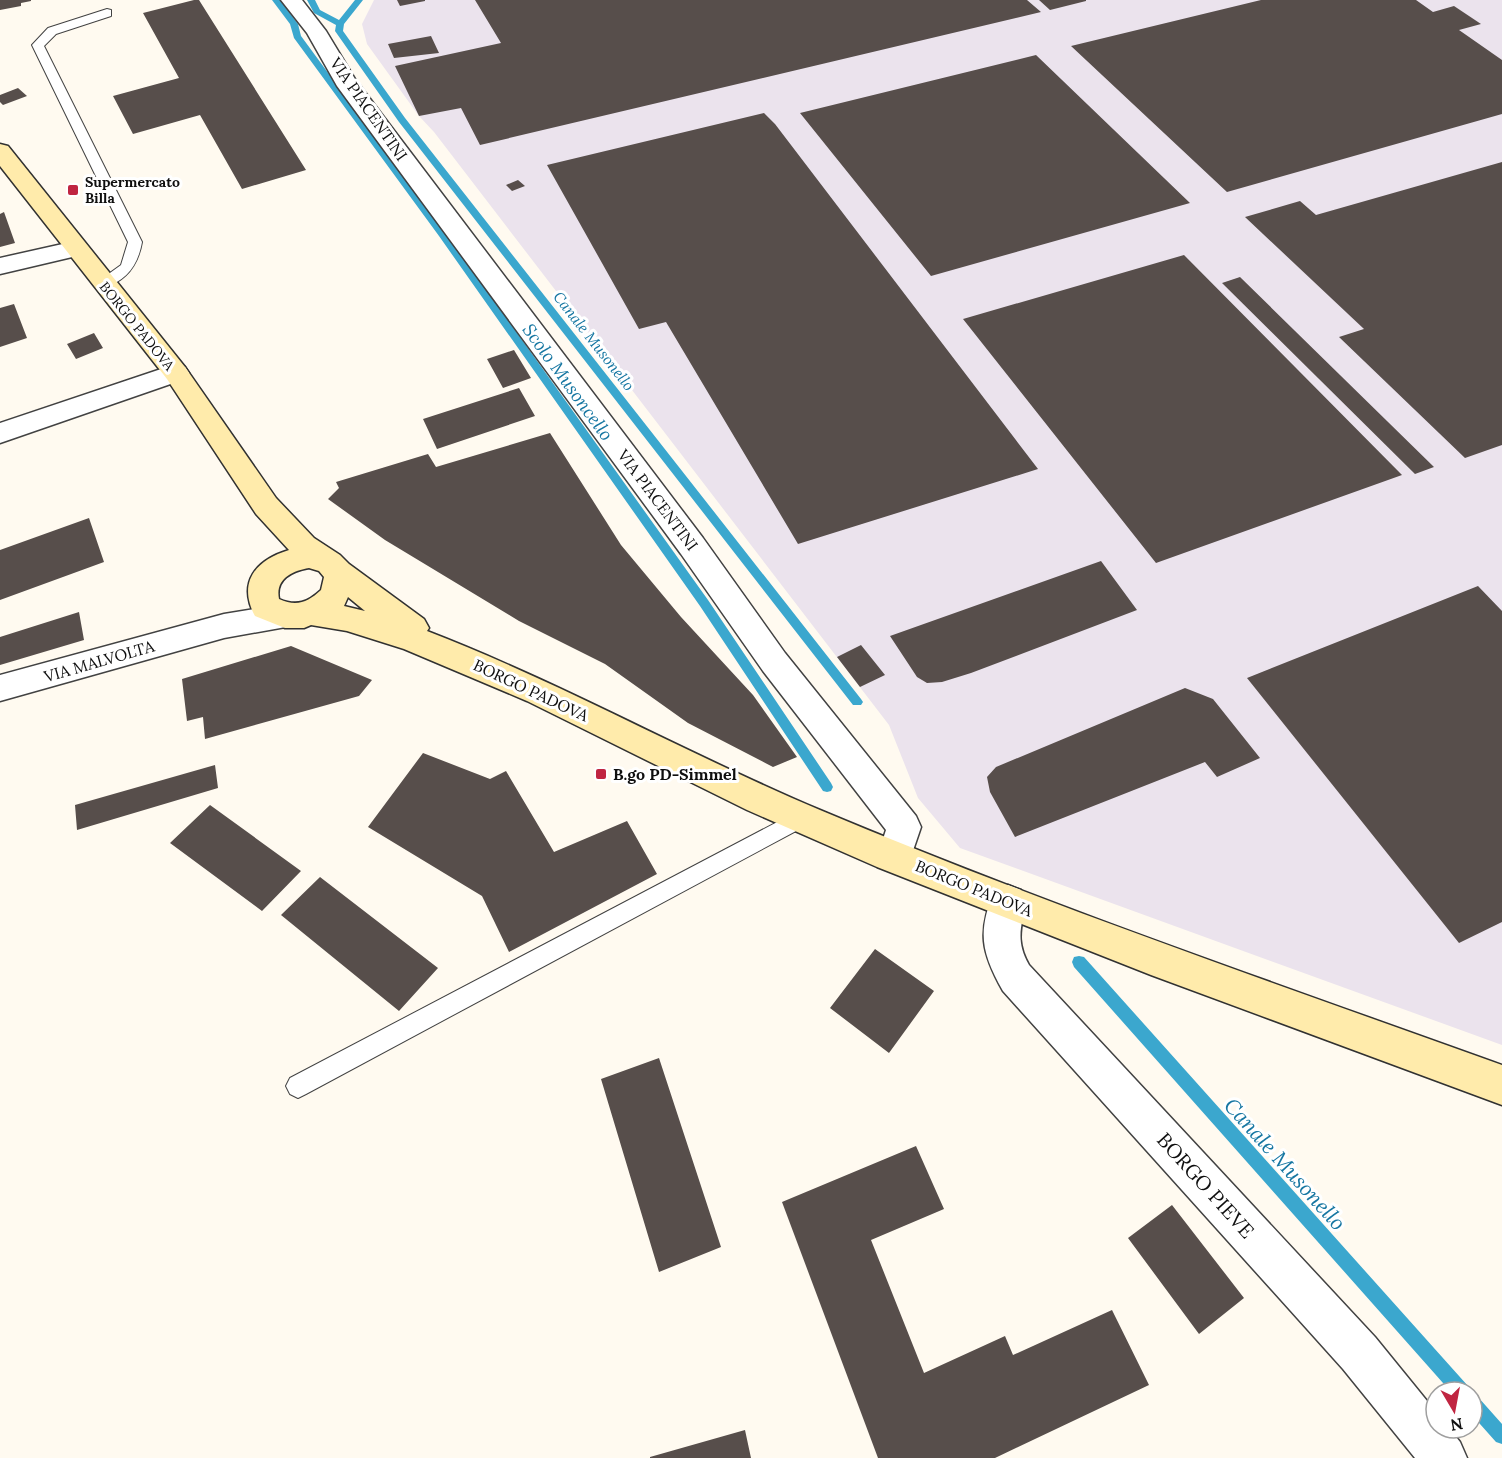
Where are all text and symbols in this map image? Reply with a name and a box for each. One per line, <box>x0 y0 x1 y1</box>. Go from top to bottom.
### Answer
street label: VIA PIACENTINI <box>325 53 412 164</box>
place label: Supermercato Billa <box>85 173 180 207</box>
marker: Supermercato Billa <box>66 183 80 197</box>
street label: BORGO PADOVA <box>96 278 179 374</box>
water label: Canale Musonello <box>549 288 639 395</box>
water label: Scolo Musoncello <box>518 319 618 445</box>
street label: VIA PIACENTINI <box>613 445 703 555</box>
street label: VIA MALVOLTA <box>41 635 157 687</box>
street label: BORGO PADOVA <box>470 655 593 726</box>
place label: B.go PD-Simmel <box>613 764 737 784</box>
marker: B.go PD-Simmel <box>594 767 608 781</box>
street label: BORGO PADOVA <box>912 855 1037 921</box>
water label: Canale Musonello <box>1218 1092 1352 1236</box>
street label: BORGO PIEVE <box>1152 1127 1260 1243</box>
north arrow <box>1424 1380 1484 1440</box>
text: N <box>1449 1414 1464 1436</box>

